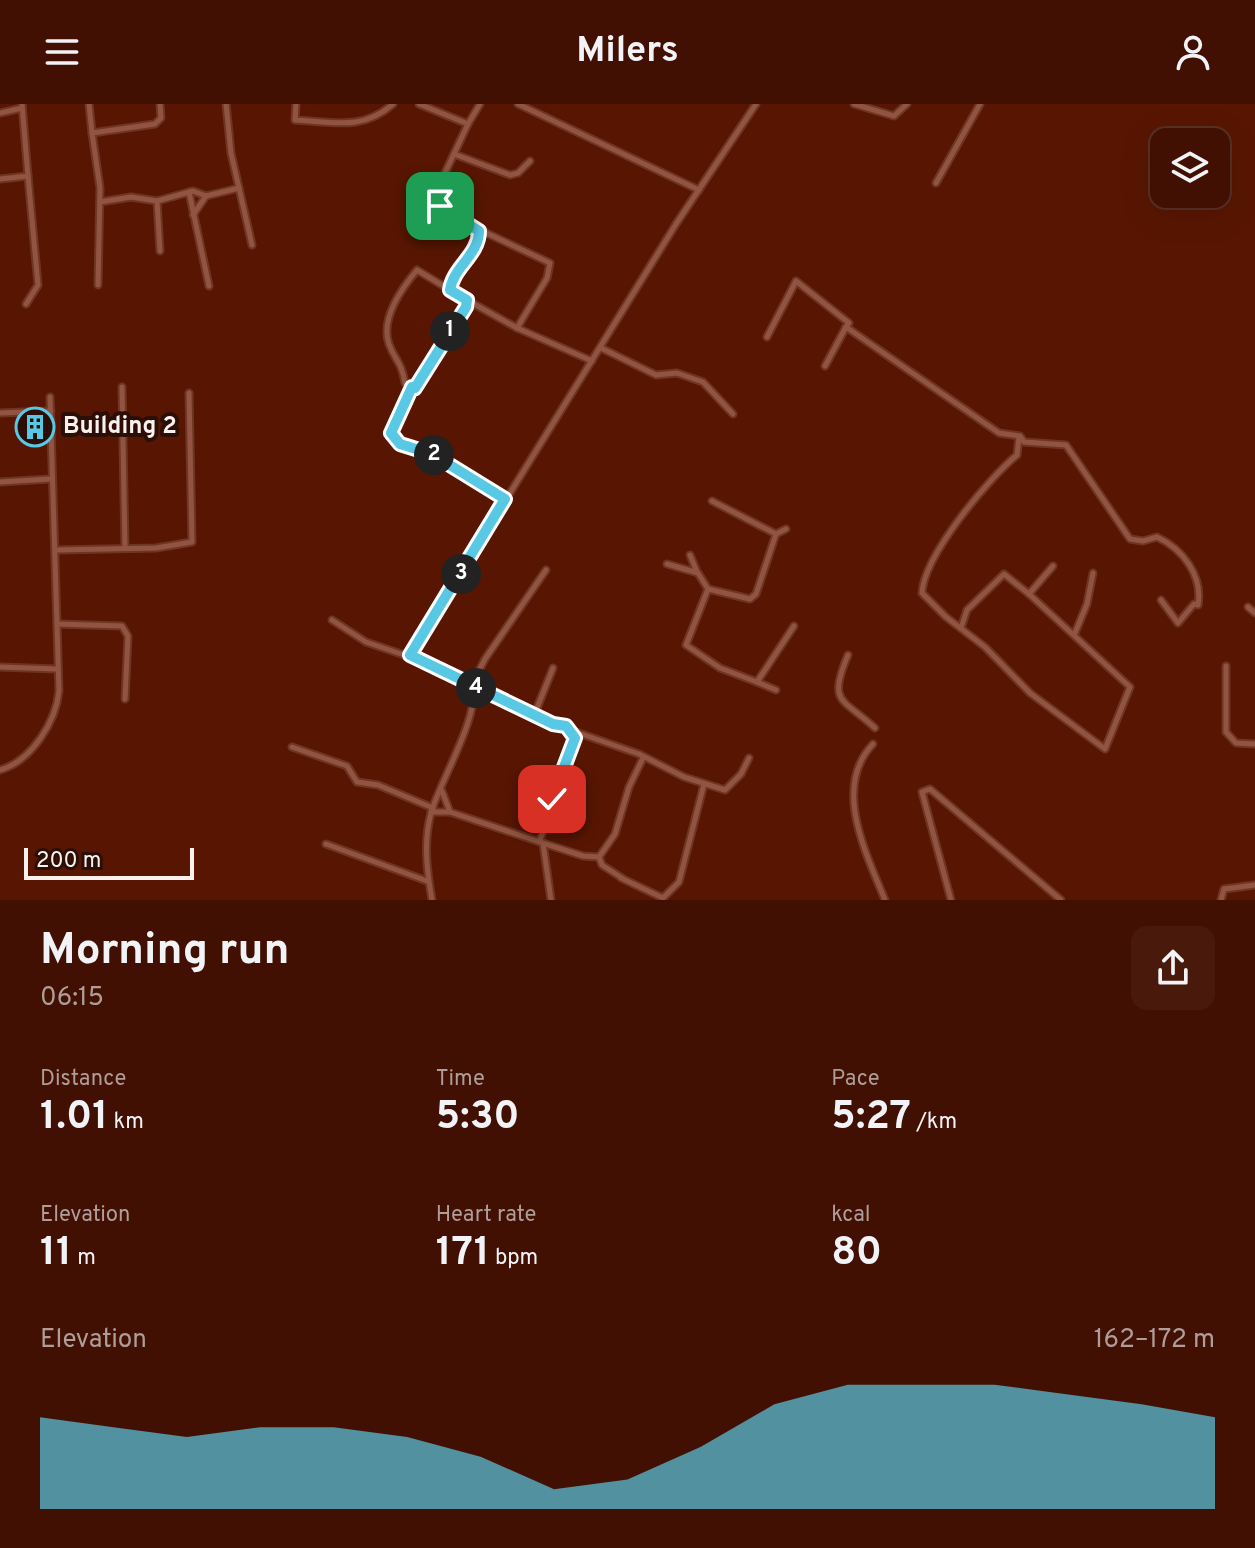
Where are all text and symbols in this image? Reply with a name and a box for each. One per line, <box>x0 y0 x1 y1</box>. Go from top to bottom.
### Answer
text: Milers <box>576 29 679 75</box>
icon: menu <box>40 30 84 74</box>
icon: person <box>1171 30 1215 74</box>
map controls <box>1150 128 1230 208</box>
button: layers <box>1150 128 1230 208</box>
pin <box>406 172 474 240</box>
icon: arrive <box>418 184 462 228</box>
pin: 1 <box>430 311 470 351</box>
text: 1 <box>446 317 454 344</box>
building icon: Building 2 <box>14 406 56 448</box>
place label: Building 2 <box>63 412 177 442</box>
pin: 2 <box>414 435 454 475</box>
text: 2 <box>427 441 441 468</box>
pin: 3 <box>441 554 481 594</box>
text: 3 <box>454 560 468 587</box>
pin: 4 <box>456 668 496 708</box>
text: 4 <box>469 674 483 701</box>
pin <box>518 765 586 833</box>
icon: check <box>530 777 574 821</box>
scale bar <box>24 844 194 880</box>
text: 200 m <box>36 848 101 875</box>
text: Morning run <box>40 924 290 980</box>
button: share <box>1131 926 1215 1010</box>
text: 06:15 <box>40 982 104 1015</box>
text: Distance <box>40 1066 126 1093</box>
text: Time <box>436 1066 485 1093</box>
text: Pace <box>831 1066 880 1093</box>
text: 1.01 <box>40 1093 108 1143</box>
text: 5:30 <box>436 1093 519 1143</box>
text: 5:27 <box>831 1093 911 1143</box>
text: km <box>108 1109 144 1136</box>
text: /km <box>911 1109 957 1136</box>
text: Elevation <box>40 1202 130 1229</box>
text: Heart rate <box>436 1202 536 1229</box>
text: kcal <box>831 1202 870 1229</box>
text: 11 <box>40 1229 72 1279</box>
text: 171 <box>436 1229 490 1279</box>
text: 80 <box>831 1229 882 1279</box>
text: m <box>72 1245 96 1272</box>
text: bpm <box>490 1245 538 1272</box>
text: Elevation <box>40 1324 147 1357</box>
text: 162–172 m <box>1094 1324 1215 1357</box>

